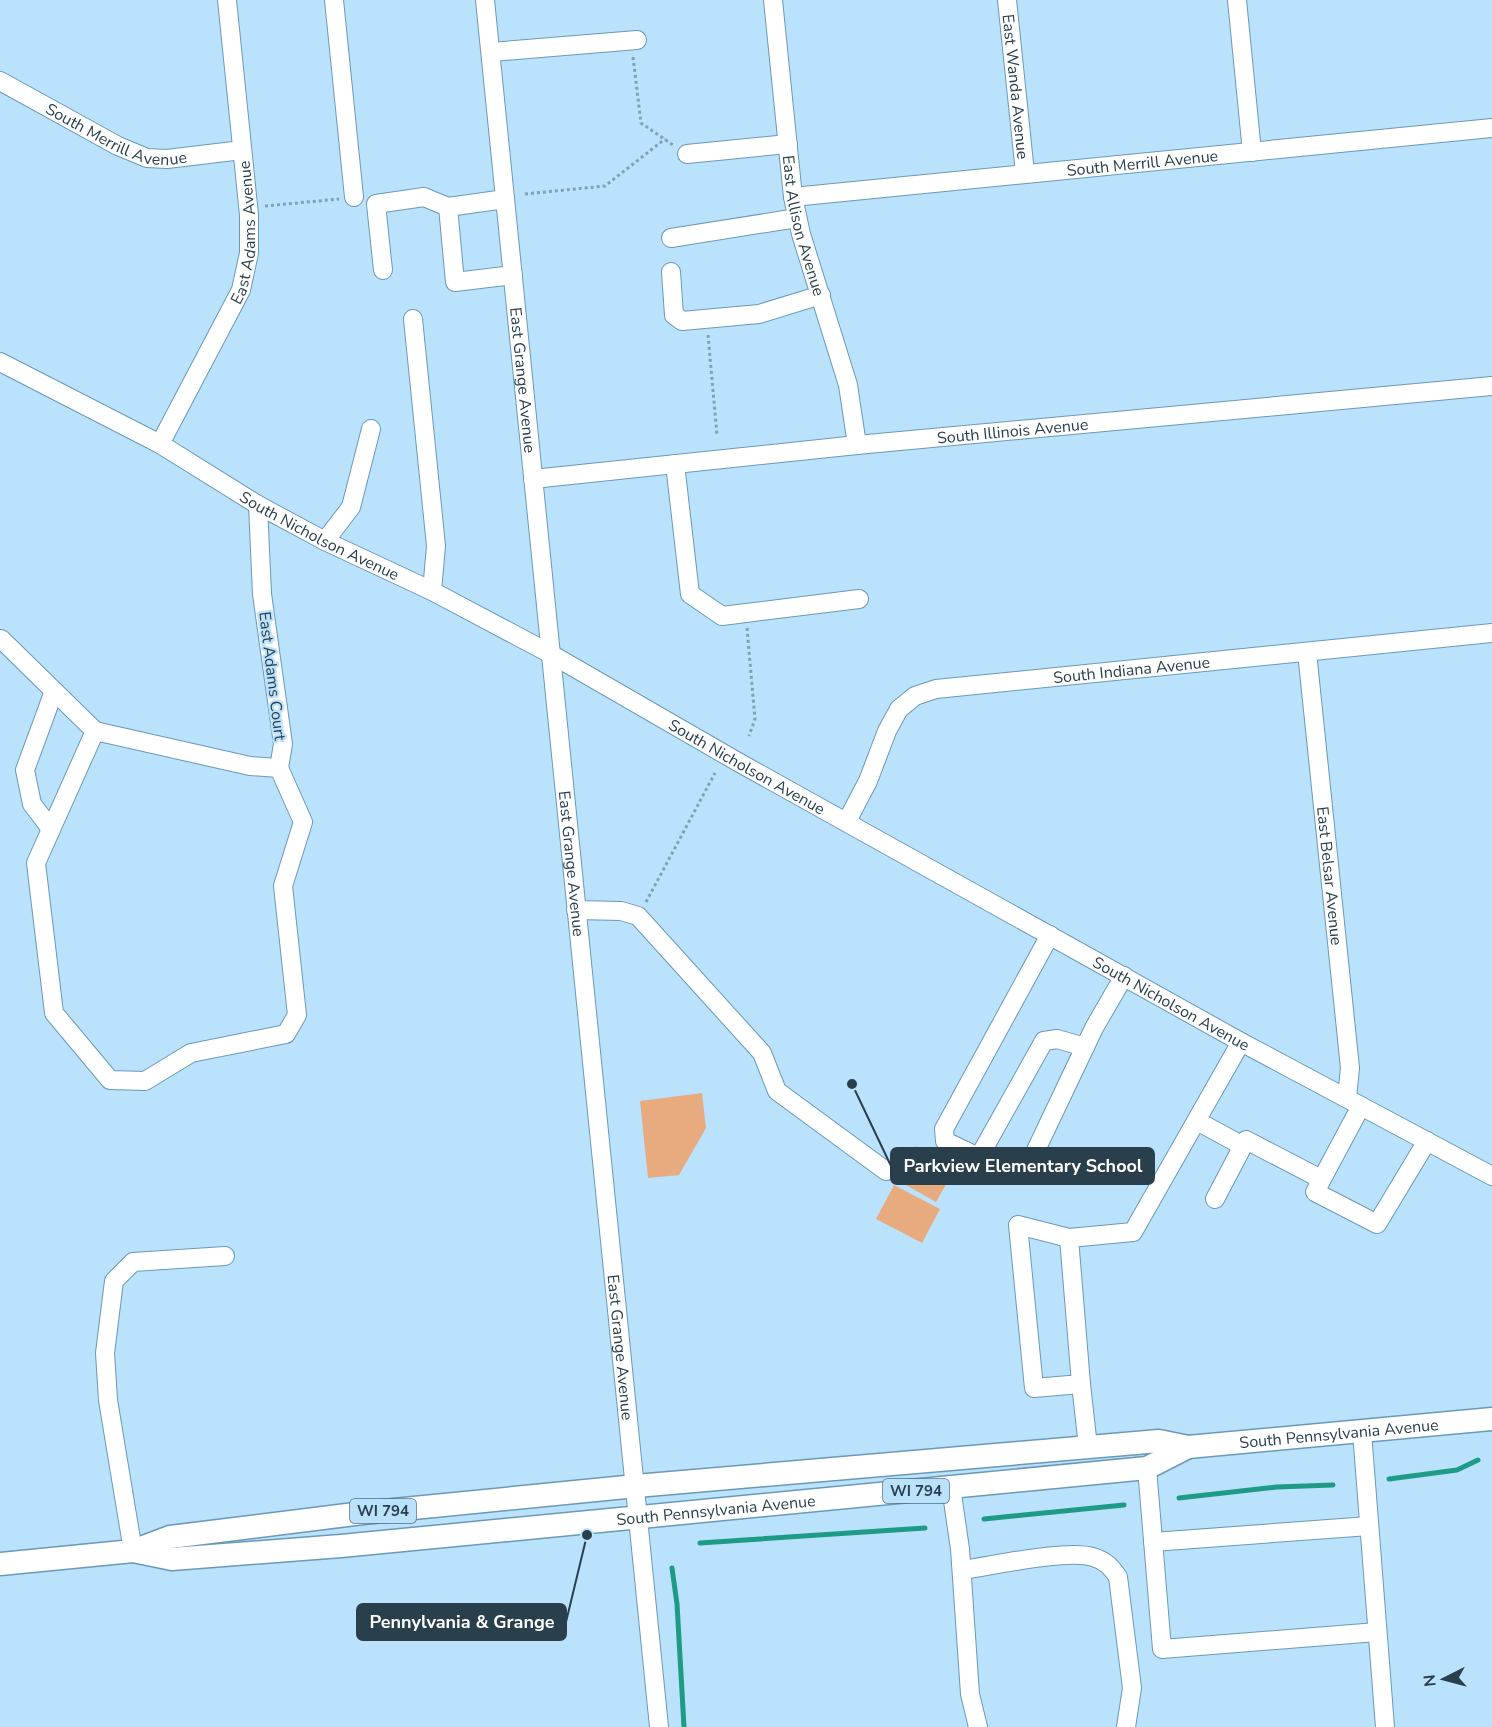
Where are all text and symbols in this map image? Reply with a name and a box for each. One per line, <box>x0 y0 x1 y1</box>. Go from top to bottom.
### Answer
street label: East Wanda Avenue <box>997 13 1033 160</box>
street label: South Merrill Avenue <box>41 98 188 171</box>
street label: South Merrill Avenue <box>1066 145 1219 182</box>
street label: East Allison Avenue <box>777 154 830 299</box>
street label: East Adams Avenue <box>226 160 262 308</box>
street label: East Grange Avenue <box>504 306 541 454</box>
street label: South Illinois Avenue <box>936 414 1089 450</box>
street label: South Nicholson Avenue <box>235 486 403 586</box>
street label: East Adams Court <box>253 610 291 742</box>
street label: South Indiana Avenue <box>1052 651 1211 689</box>
street label: South Nicholson Avenue <box>664 714 829 820</box>
street label: East Grange Avenue <box>553 790 589 938</box>
street label: East Belsar Avenue <box>1311 805 1347 946</box>
street label: South Nicholson Avenue <box>1088 952 1253 1057</box>
callout: Parkview Elementary School <box>891 1148 1154 1184</box>
text: Parkview Elementary School <box>903 1154 1143 1178</box>
street label: East Grange Avenue <box>601 1273 638 1421</box>
street label: South Pennsylvania Avenue <box>1238 1414 1439 1454</box>
road number: WI 794 <box>883 1479 949 1503</box>
street label: South Pennsylvania Avenue <box>616 1490 817 1531</box>
road number: WI 794 <box>350 1499 416 1523</box>
callout: Pennylvania & Grange <box>357 1604 566 1640</box>
text: Pennylvania & Grange <box>369 1610 555 1634</box>
north arrow <box>1414 1649 1474 1709</box>
text: N <box>1419 1673 1442 1688</box>

